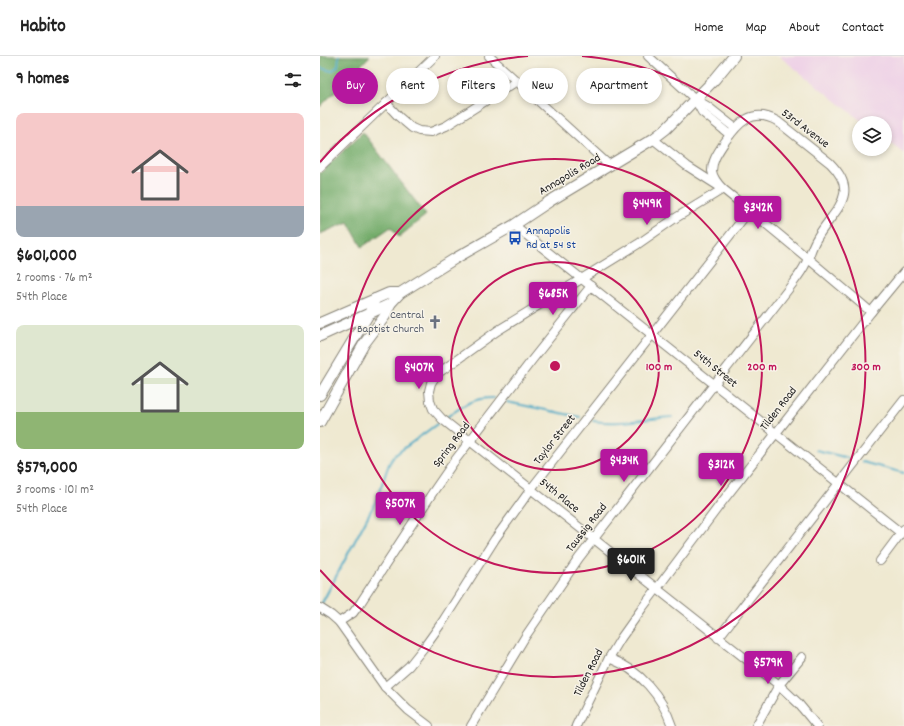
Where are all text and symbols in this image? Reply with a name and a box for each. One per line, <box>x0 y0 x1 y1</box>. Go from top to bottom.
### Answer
text: Habito <box>20 14 66 41</box>
text: Home <box>694 18 723 38</box>
text: Map <box>745 18 767 38</box>
text: About <box>789 18 820 38</box>
text: Contact <box>842 18 884 38</box>
text: 9 homes <box>16 68 69 92</box>
chip: Buy <box>332 68 378 104</box>
chip: Rent <box>386 68 439 104</box>
chip: Filters <box>447 68 510 104</box>
chip: New <box>518 68 568 104</box>
chip: Apartment <box>576 68 662 104</box>
icon: filters <box>282 69 304 91</box>
street label: 53rd Avenue <box>777 105 833 153</box>
map controls <box>852 116 892 156</box>
button: layers <box>852 116 892 156</box>
icon: home <box>124 139 196 211</box>
street label: Annapolis Road <box>536 150 604 200</box>
pin: $449K <box>619 192 675 226</box>
text: $449K <box>632 195 662 214</box>
pin: $342K <box>730 196 786 230</box>
text: $342K <box>743 199 773 218</box>
place label: Annapolis Rd at 54 St <box>526 223 577 254</box>
bus stop icon: Annapolis Rd at 54 St <box>507 230 523 246</box>
text: $601,000 <box>16 245 77 269</box>
text: 2 rooms · 76 m² <box>16 269 92 288</box>
pin: $685K <box>525 282 581 316</box>
text: $685K <box>538 285 568 304</box>
text: 54th Place <box>16 288 67 307</box>
place label: Central Baptist Church <box>357 307 424 338</box>
church icon: Central Baptist Church <box>427 314 443 330</box>
street label: 54th Street <box>689 346 741 392</box>
icon: home <box>124 351 196 423</box>
pin: $407K <box>391 356 447 390</box>
text: $407K <box>404 359 434 378</box>
centre of rings <box>548 359 562 373</box>
text: 100 m <box>646 359 672 376</box>
text: 200 m <box>747 359 777 376</box>
text: 300 m <box>851 359 881 376</box>
street label: Tilden Road <box>756 383 802 435</box>
street label: Taylor Street <box>530 411 580 469</box>
street label: Spring Road <box>429 419 475 471</box>
pin: $434K <box>596 449 652 483</box>
text: $434K <box>609 452 639 471</box>
pin: $312K <box>693 453 749 487</box>
text: $312K <box>708 456 734 475</box>
text: $579,000 <box>16 457 78 481</box>
street label: 54th Place <box>535 475 583 517</box>
text: 3 rooms · 101 m² <box>16 481 94 500</box>
pin: $507K <box>372 492 428 526</box>
text: $507K <box>385 495 415 514</box>
text: 54th Place <box>16 500 67 519</box>
street label: Taussig Road <box>562 500 612 556</box>
pin: $601K <box>603 548 659 582</box>
text: $601K <box>617 551 645 570</box>
street label: Tilden Road <box>570 646 608 700</box>
pin: $579K <box>740 651 796 685</box>
text: $579K <box>753 654 783 673</box>

